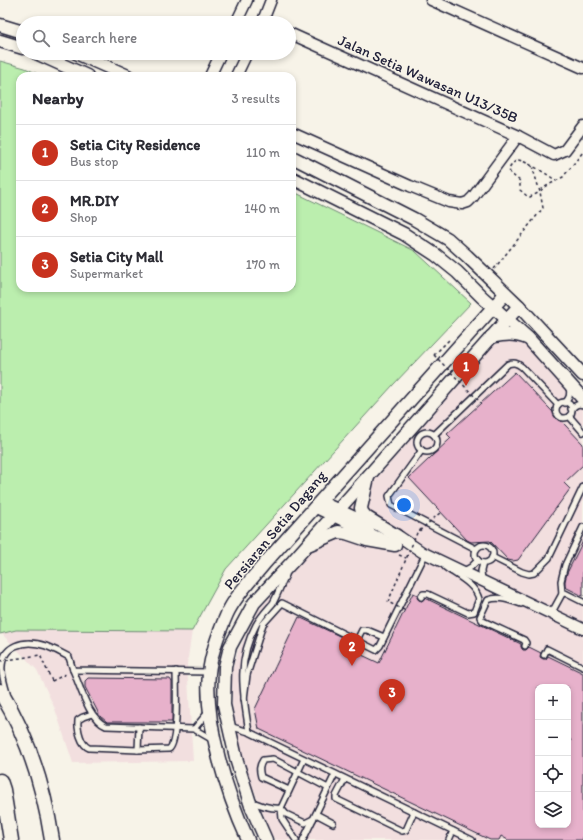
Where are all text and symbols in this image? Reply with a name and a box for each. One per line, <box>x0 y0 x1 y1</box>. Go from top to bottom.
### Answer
search box <box>16 16 296 60</box>
icon: search <box>30 27 52 49</box>
text: Search here <box>62 29 137 47</box>
street label: Jalan Setia Wawasan U13/35B <box>335 31 521 127</box>
text: Nearby <box>32 88 84 108</box>
text: 3 results <box>231 91 280 106</box>
text: Setia City Residence <box>70 136 201 154</box>
text: 1 <box>42 145 48 160</box>
text: 110 m <box>246 145 280 160</box>
text: Bus stop <box>70 154 118 169</box>
text: MR.DIY <box>70 192 119 210</box>
text: 2 <box>42 201 48 216</box>
text: 140 m <box>244 201 280 216</box>
text: Shop <box>70 210 97 225</box>
text: Setia City Mall <box>70 248 163 266</box>
text: 3 <box>41 257 49 272</box>
text: 170 m <box>246 257 280 272</box>
text: Supermarket <box>70 266 143 281</box>
pin: 1 <box>453 353 479 386</box>
street label: Persiaran Setia Dagang <box>220 467 330 593</box>
your location <box>394 495 414 515</box>
pin: 2 <box>339 633 365 666</box>
pin: 3 <box>379 679 405 712</box>
map controls <box>535 684 571 828</box>
button: + <box>535 684 571 720</box>
button: − <box>535 720 571 756</box>
button: locate <box>535 756 571 792</box>
button: layers <box>535 792 571 828</box>

